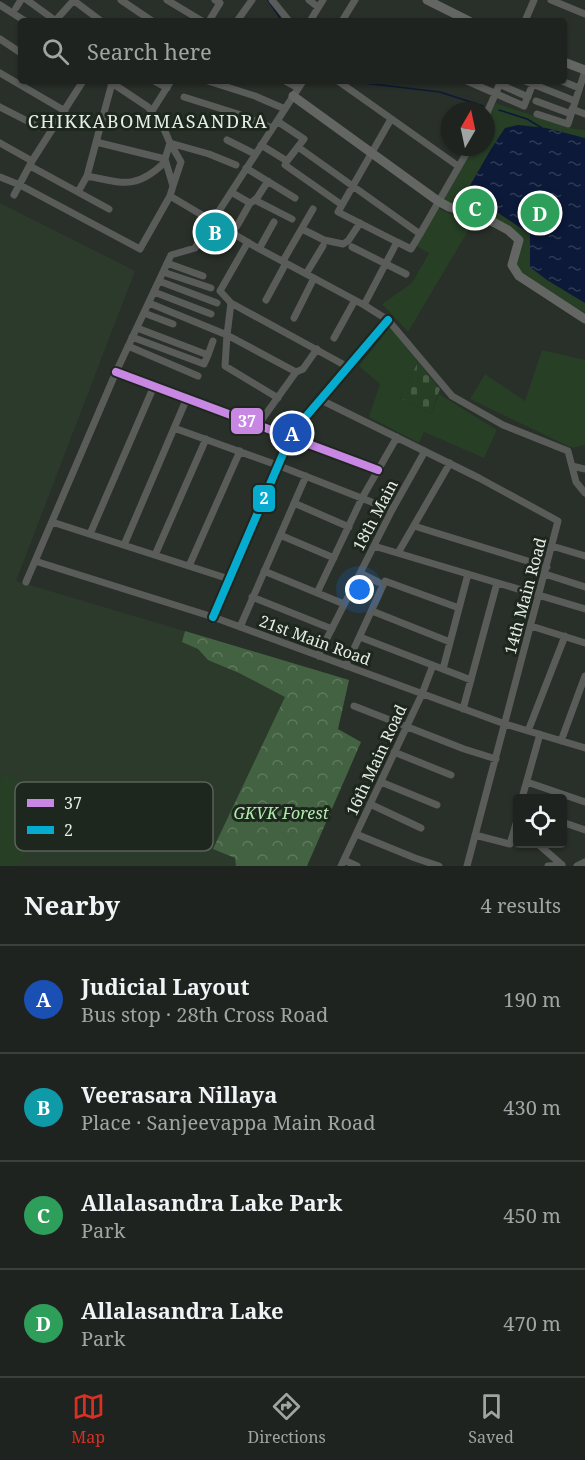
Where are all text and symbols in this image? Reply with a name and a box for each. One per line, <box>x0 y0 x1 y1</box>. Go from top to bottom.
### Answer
search box <box>18 18 567 84</box>
icon: search <box>39 35 72 68</box>
text: Search here <box>87 36 212 66</box>
north arrow <box>441 102 495 156</box>
district label: CHIKKABOMMASANDRA <box>28 109 268 133</box>
pin: C <box>456 186 494 230</box>
pin: D <box>520 190 560 236</box>
pin: B <box>196 210 234 254</box>
line badge: 37 <box>230 407 264 435</box>
text: 37 <box>238 410 256 432</box>
pin: A <box>272 410 312 456</box>
street label: 18th Main <box>347 476 403 554</box>
line badge: 2 <box>252 484 276 513</box>
text: 2 <box>259 487 269 509</box>
street label: 14th Main Road <box>499 535 551 657</box>
your location <box>345 575 374 604</box>
street label: 21st Main Road <box>256 610 374 670</box>
street label: 16th Main Road <box>341 701 411 819</box>
legend <box>15 782 213 851</box>
text: 37 <box>64 792 82 814</box>
map controls <box>513 794 567 848</box>
button: locate <box>513 794 567 848</box>
park label: GKVK Forest <box>233 802 329 824</box>
text: 2 <box>64 819 73 841</box>
text: Nearby <box>24 887 120 923</box>
text: 4 results <box>481 892 561 919</box>
text: Judicial Layout <box>81 971 249 1001</box>
text: A <box>36 986 51 1013</box>
text: 190 m <box>503 986 561 1013</box>
text: Bus stop · 28th Cross Road <box>81 1001 328 1028</box>
text: Veerasara Nillaya <box>81 1079 278 1109</box>
text: B <box>37 1094 50 1121</box>
text: 430 m <box>503 1094 561 1121</box>
text: Place · Sanjeevappa Main Road <box>81 1109 376 1136</box>
text: Allalasandra Lake Park <box>81 1187 342 1217</box>
text: C <box>37 1202 50 1229</box>
text: 450 m <box>503 1202 561 1229</box>
text: Park <box>81 1217 125 1244</box>
text: Allalasandra Lake <box>81 1295 284 1325</box>
text: D <box>36 1310 51 1337</box>
text: 470 m <box>503 1310 561 1337</box>
text: Park <box>81 1325 125 1352</box>
tab: Map <box>71 1390 105 1448</box>
tab: Directions <box>248 1390 326 1448</box>
tab: Saved <box>468 1390 514 1448</box>

